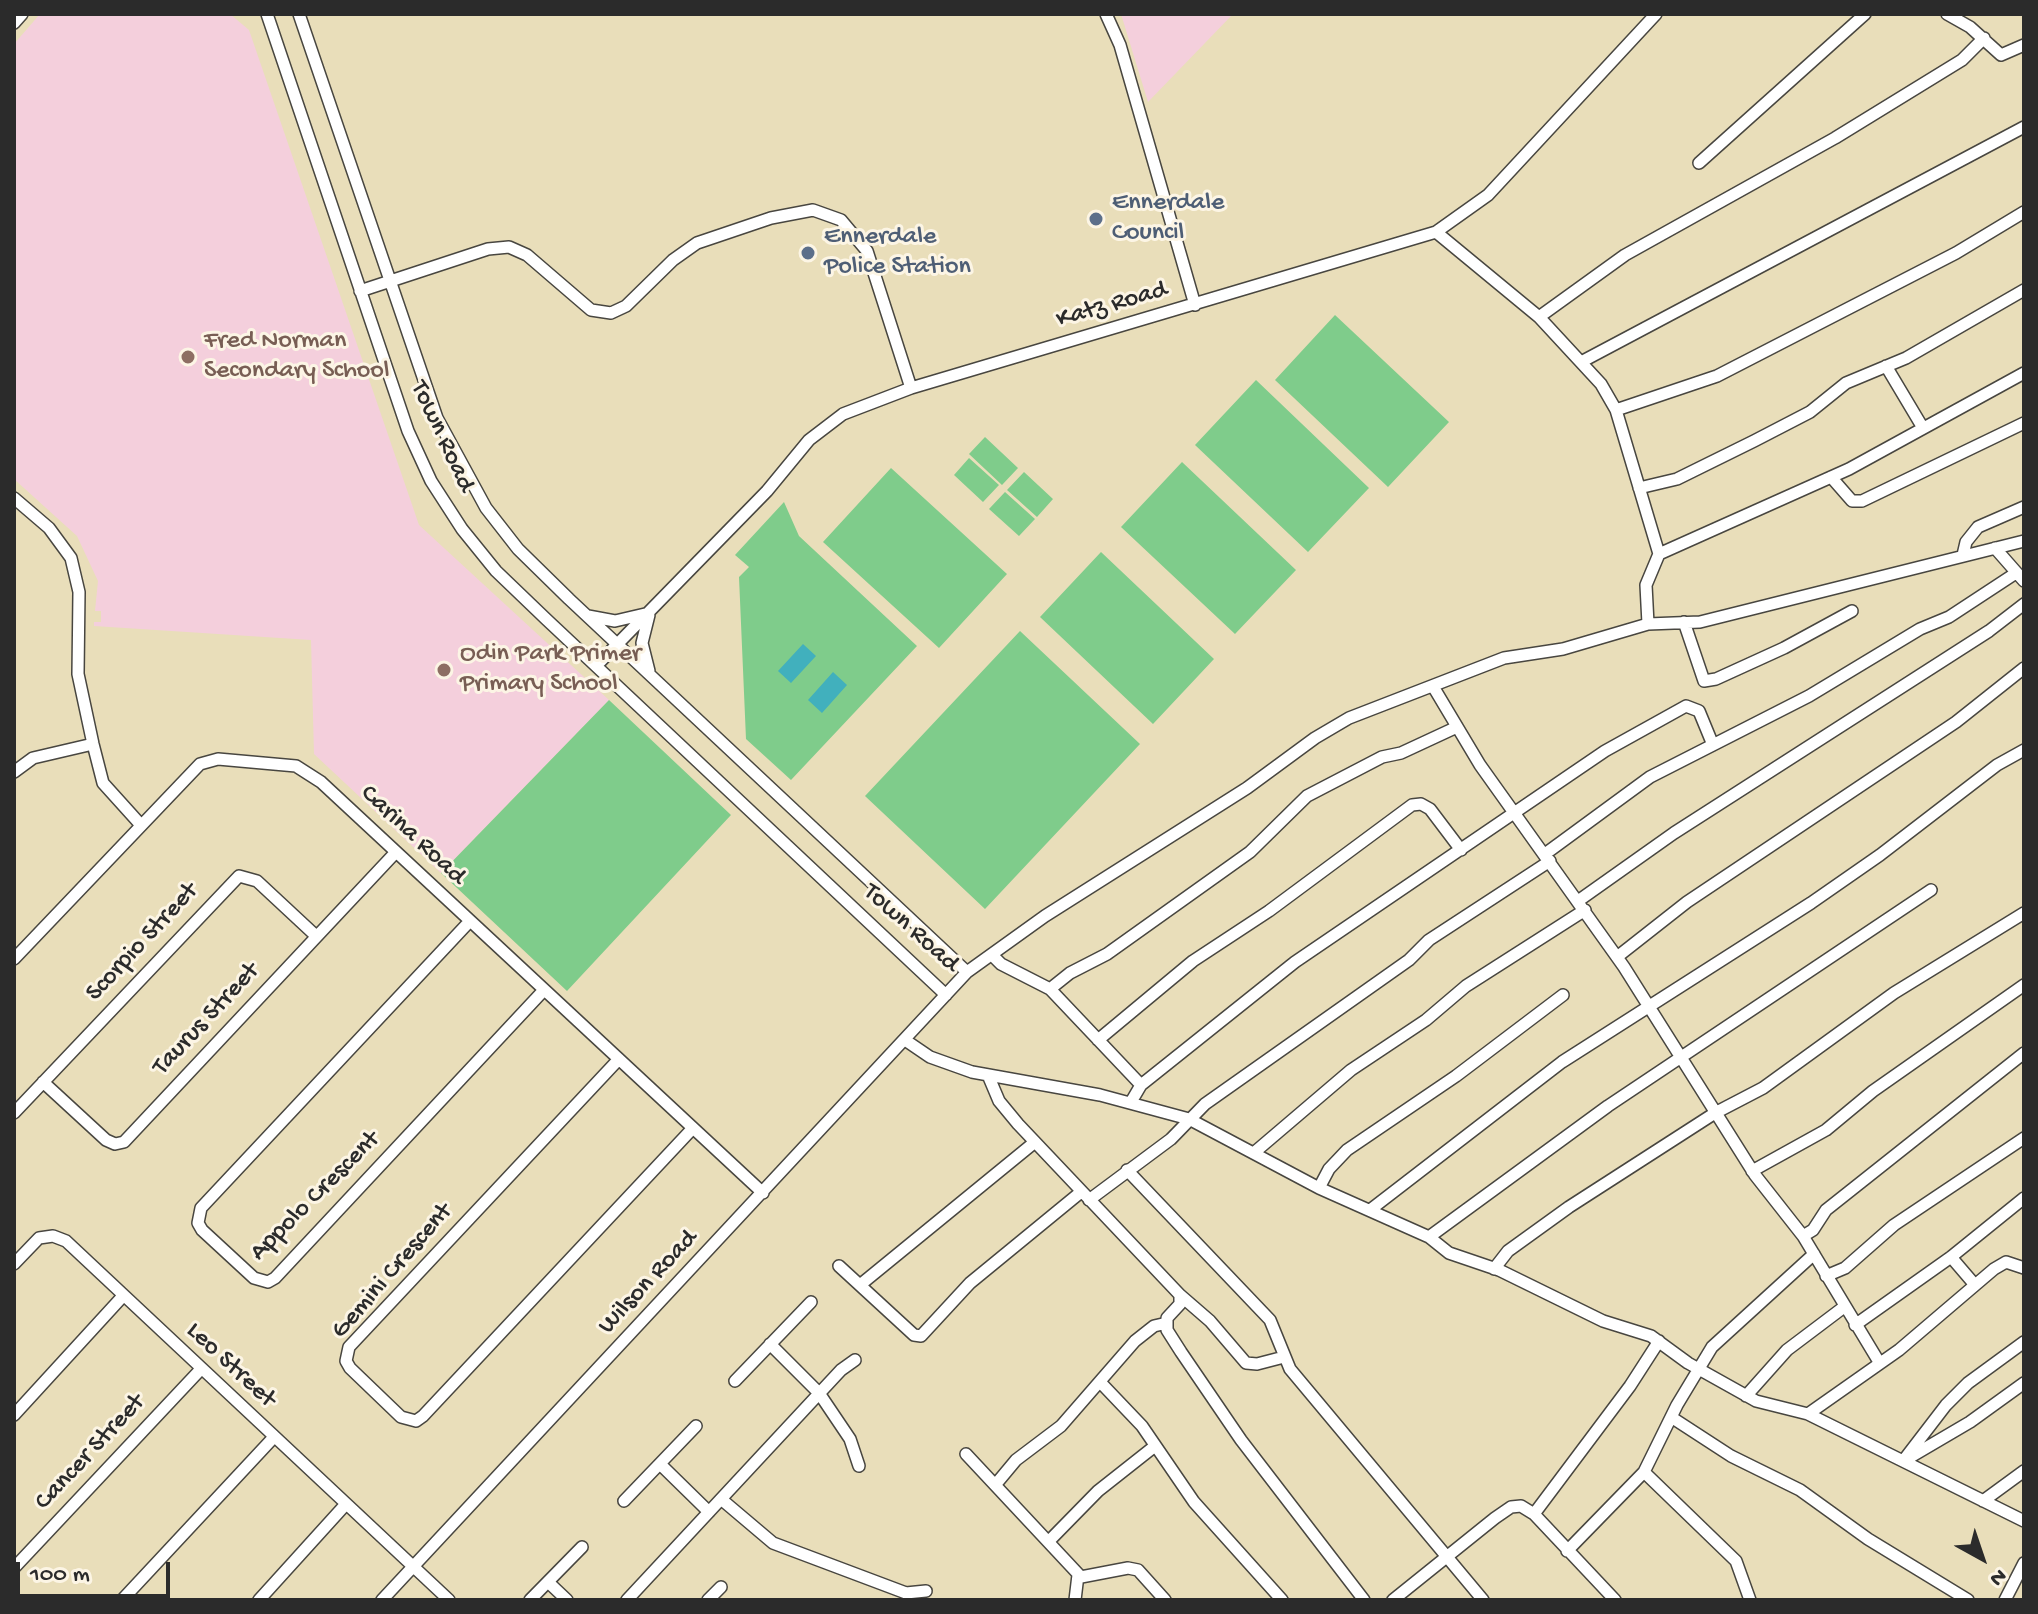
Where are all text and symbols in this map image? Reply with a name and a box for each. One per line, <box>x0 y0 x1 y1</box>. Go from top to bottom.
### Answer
place label: Ennerdale Council <box>1112 188 1224 250</box>
marker: Ennerdale Council <box>1087 210 1105 228</box>
place label: Ennerdale Police Station <box>824 222 971 284</box>
marker: Ennerdale Police Station <box>799 244 817 262</box>
street label: Katz Road <box>1053 275 1171 337</box>
place label: Fred Norman Secondary School <box>204 326 390 388</box>
marker: Fred Norman Secondary School <box>179 348 197 366</box>
street label: Town Road <box>402 377 480 497</box>
place label: Odin Park Primer Primary School <box>460 639 641 700</box>
marker: Odin Park Primer Primary School <box>435 661 453 679</box>
street label: Carina Road <box>353 779 471 893</box>
street label: Scorpio Street <box>80 877 206 1009</box>
street label: Town Road <box>855 878 965 980</box>
street label: Taurus Street <box>147 957 267 1083</box>
street label: Appolo Crescent <box>244 1125 388 1269</box>
street label: Gemini Crescent <box>326 1198 460 1346</box>
street label: Wilson Road <box>593 1224 705 1342</box>
street label: Leo Street <box>178 1316 282 1416</box>
street label: Cancer Street <box>29 1388 153 1518</box>
north arrow <box>1942 1518 2022 1598</box>
scale bar <box>20 1546 174 1596</box>
text: 100 m <box>30 1561 90 1590</box>
text: N <box>1984 1562 2011 1591</box>

